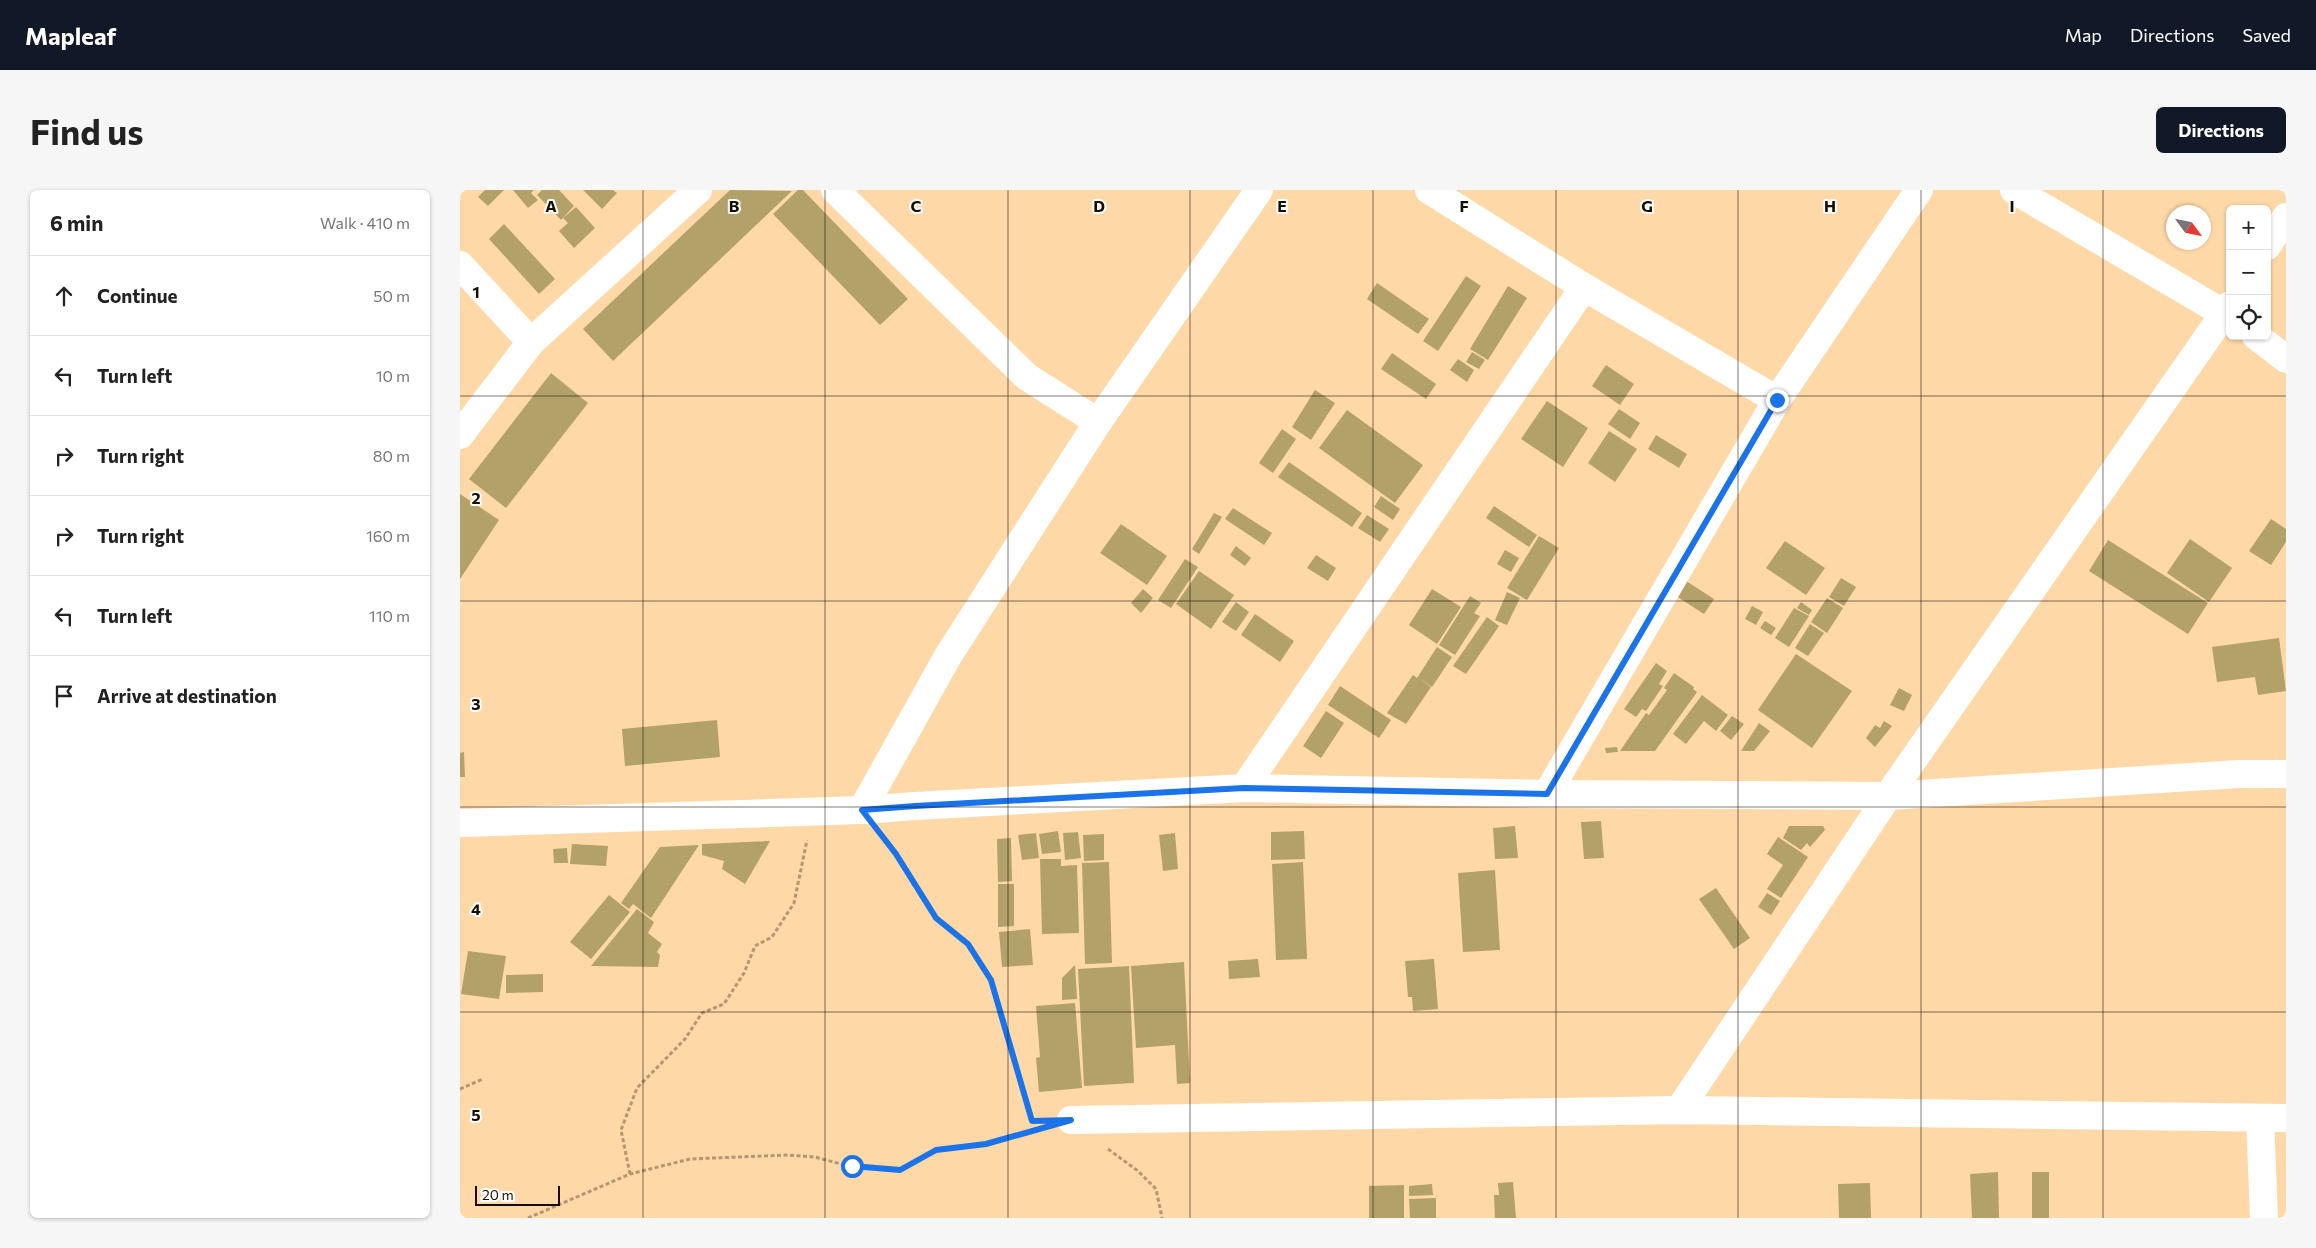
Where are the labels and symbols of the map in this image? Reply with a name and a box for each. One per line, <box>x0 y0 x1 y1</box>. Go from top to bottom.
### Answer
text: A <box>545 196 557 215</box>
text: B <box>729 196 740 215</box>
text: C <box>911 196 922 215</box>
text: D <box>1093 196 1105 215</box>
text: E <box>1277 196 1287 215</box>
text: F <box>1459 196 1469 215</box>
text: G <box>1641 196 1653 215</box>
text: H <box>1824 196 1836 215</box>
text: I <box>2009 196 2015 215</box>
north arrow <box>2166 205 2211 250</box>
text: 1 <box>472 282 480 301</box>
route end <box>1766 389 1789 412</box>
text: 2 <box>471 488 481 507</box>
text: 3 <box>471 694 481 713</box>
text: 4 <box>471 899 481 918</box>
text: 5 <box>471 1105 481 1124</box>
route start <box>841 1155 864 1178</box>
scale bar <box>475 1183 560 1206</box>

